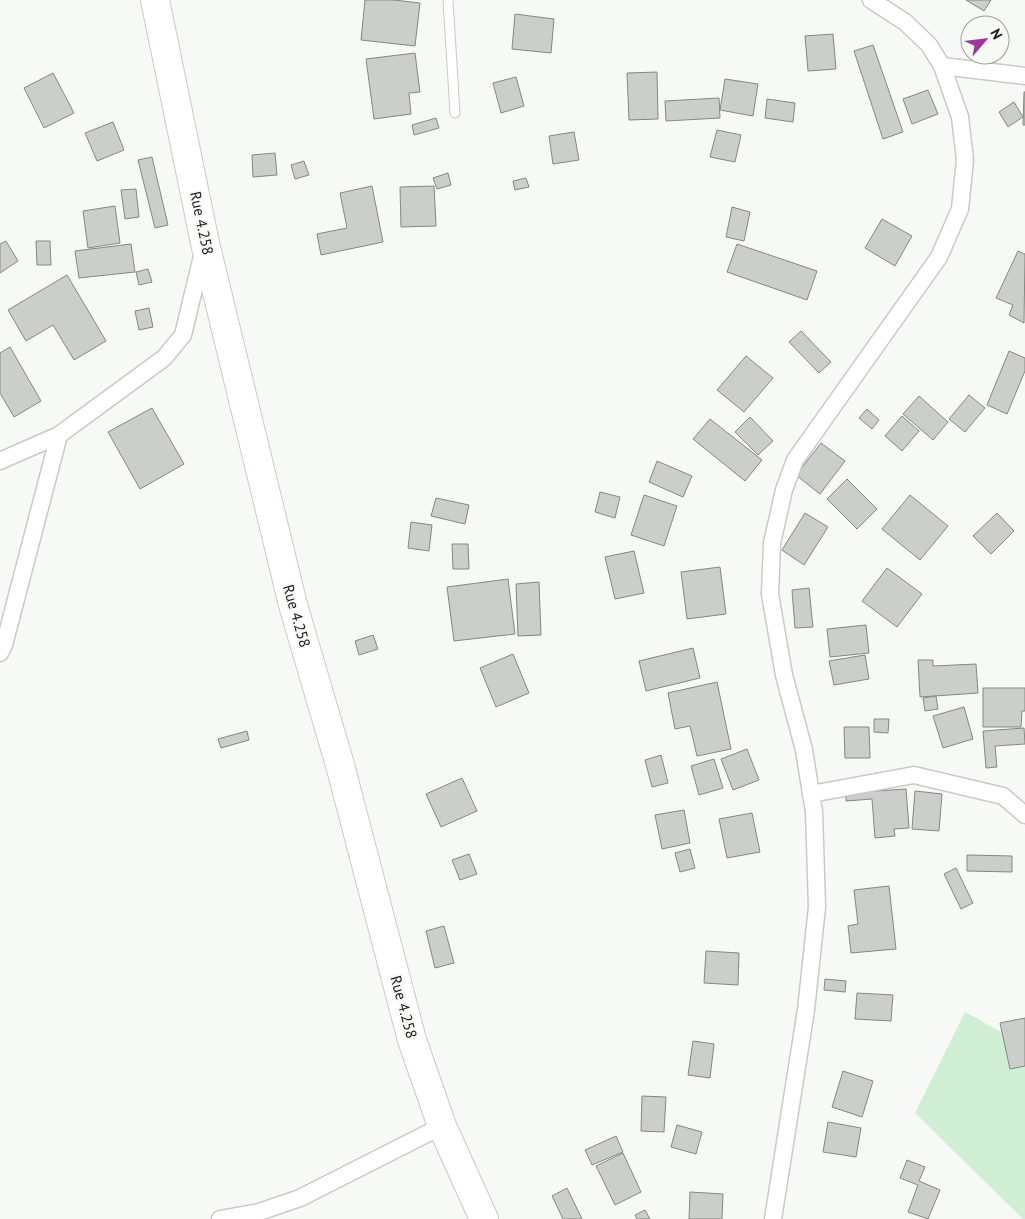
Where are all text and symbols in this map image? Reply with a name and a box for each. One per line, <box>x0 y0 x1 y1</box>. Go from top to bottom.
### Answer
north arrow <box>960 15 1010 65</box>
text: N <box>986 26 1007 42</box>
street label: Rue 4.258 <box>186 190 218 256</box>
street label: Rue 4.258 <box>279 582 315 650</box>
street label: Rue 4.258 <box>386 973 422 1041</box>

